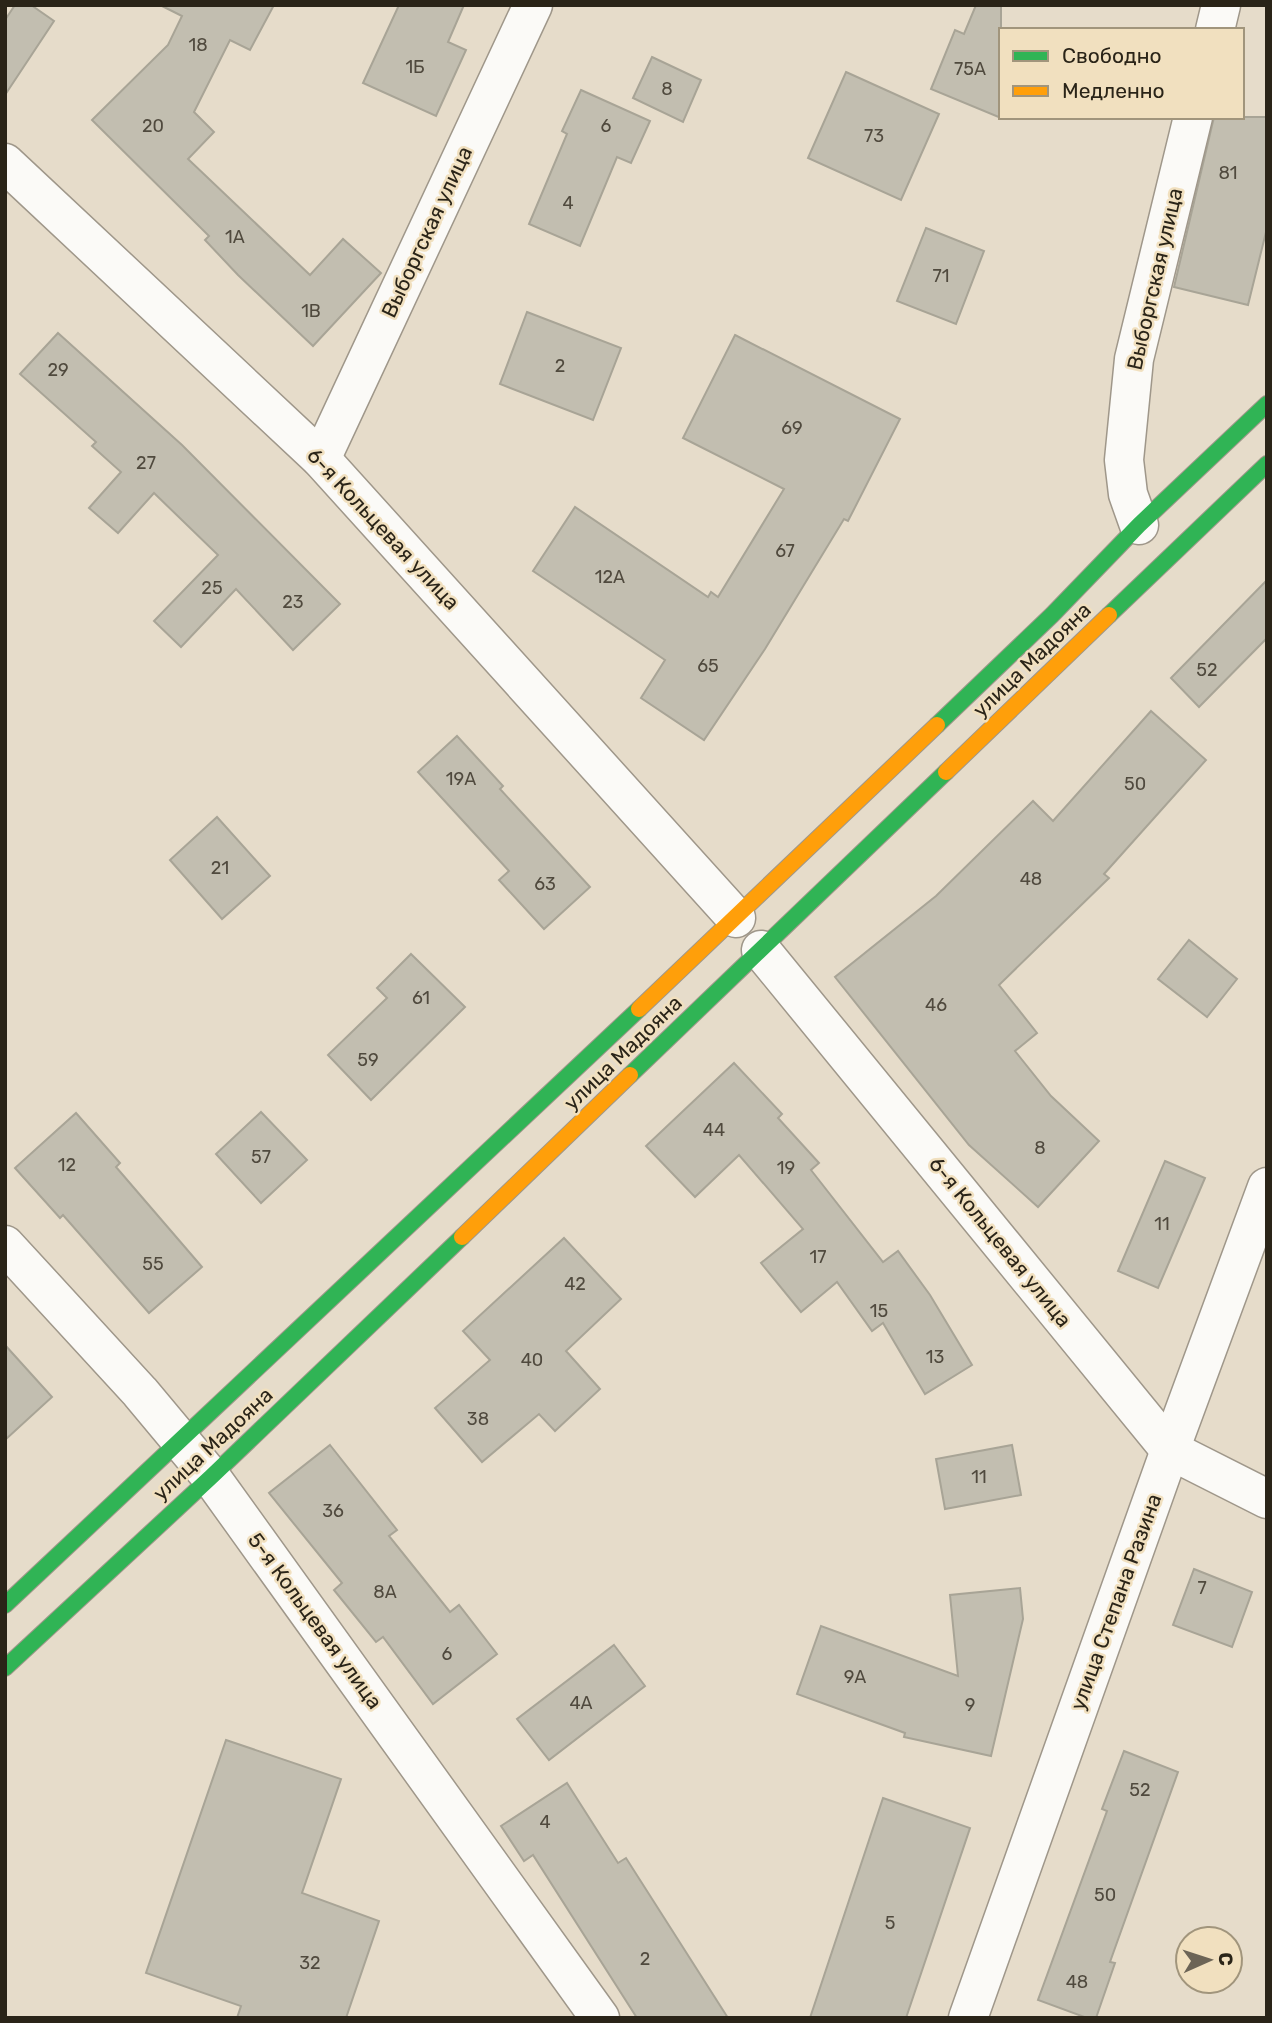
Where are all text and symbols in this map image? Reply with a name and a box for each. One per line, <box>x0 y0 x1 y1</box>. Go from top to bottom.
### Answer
legend <box>999 28 1244 119</box>
house number: 18 <box>188 34 208 56</box>
text: Свободно <box>1062 43 1162 68</box>
house number: 1Б <box>405 56 425 78</box>
house number: 75А <box>954 58 986 80</box>
house number: 8 <box>661 78 673 100</box>
text: Медленно <box>1062 78 1165 103</box>
house number: 20 <box>142 115 164 137</box>
house number: 6 <box>601 115 612 137</box>
house number: 73 <box>864 125 884 147</box>
street label: Выборгская улица <box>376 142 477 321</box>
house number: 81 <box>1218 162 1238 184</box>
street label: Выборгская улица <box>1121 186 1188 372</box>
house number: 4 <box>562 192 574 214</box>
house number: 1А <box>225 226 245 248</box>
house number: 71 <box>933 265 949 287</box>
house number: 1В <box>301 300 321 322</box>
house number: 2 <box>555 355 565 377</box>
house number: 29 <box>47 359 69 381</box>
house number: 69 <box>781 417 803 439</box>
street label: 6-я Кольцевая улица <box>302 443 465 615</box>
house number: 27 <box>136 452 156 474</box>
house number: 67 <box>775 540 795 562</box>
house number: 12А <box>595 566 625 588</box>
house number: 25 <box>201 577 223 599</box>
house number: 23 <box>282 591 304 613</box>
street label: улица Мадояна <box>967 597 1096 722</box>
house number: 65 <box>697 655 719 677</box>
house number: 52 <box>1196 659 1218 681</box>
house number: 19А <box>446 768 476 790</box>
house number: 50 <box>1124 773 1146 795</box>
house number: 21 <box>211 857 229 879</box>
house number: 48 <box>1020 868 1042 890</box>
house number: 63 <box>534 873 556 895</box>
house number: 61 <box>412 987 430 1009</box>
street label: улица Мадояна <box>558 990 687 1115</box>
house number: 46 <box>925 994 947 1016</box>
house number: 59 <box>357 1049 379 1071</box>
house number: 44 <box>703 1119 725 1141</box>
house number: 8 <box>1034 1137 1046 1159</box>
house number: 57 <box>251 1146 271 1168</box>
street label: 6-я Кольцевая улица <box>924 1151 1077 1332</box>
house number: 12 <box>58 1154 76 1176</box>
house number: 19 <box>777 1157 795 1179</box>
house number: 11 <box>1154 1213 1170 1235</box>
house number: 17 <box>810 1246 826 1268</box>
house number: 55 <box>142 1253 164 1275</box>
house number: 42 <box>564 1273 586 1295</box>
house number: 15 <box>870 1300 888 1322</box>
house number: 13 <box>926 1346 944 1368</box>
house number: 40 <box>521 1349 543 1371</box>
street label: улица Мадояна <box>148 1382 278 1505</box>
house number: 38 <box>467 1408 489 1430</box>
house number: 11 <box>971 1466 987 1488</box>
street label: улица Степана Разина <box>1065 1490 1166 1714</box>
house number: 36 <box>322 1500 344 1522</box>
street label: 5-я Кольцевая улица <box>243 1528 388 1714</box>
house number: 7 <box>1197 1577 1207 1599</box>
house number: 8А <box>373 1581 397 1603</box>
house number: 6 <box>442 1643 453 1665</box>
house number: 9А <box>844 1666 866 1688</box>
house number: 4А <box>569 1692 593 1714</box>
house number: 9 <box>965 1694 975 1716</box>
house number: 52 <box>1129 1779 1151 1801</box>
house number: 4 <box>539 1811 551 1833</box>
house number: 50 <box>1094 1884 1116 1906</box>
house number: 5 <box>885 1912 895 1934</box>
north arrow <box>1174 1925 1244 1995</box>
house number: 2 <box>640 1948 650 1970</box>
house number: 32 <box>299 1952 321 1974</box>
text: С <box>1214 1952 1237 1966</box>
house number: 48 <box>1066 1971 1088 1993</box>

